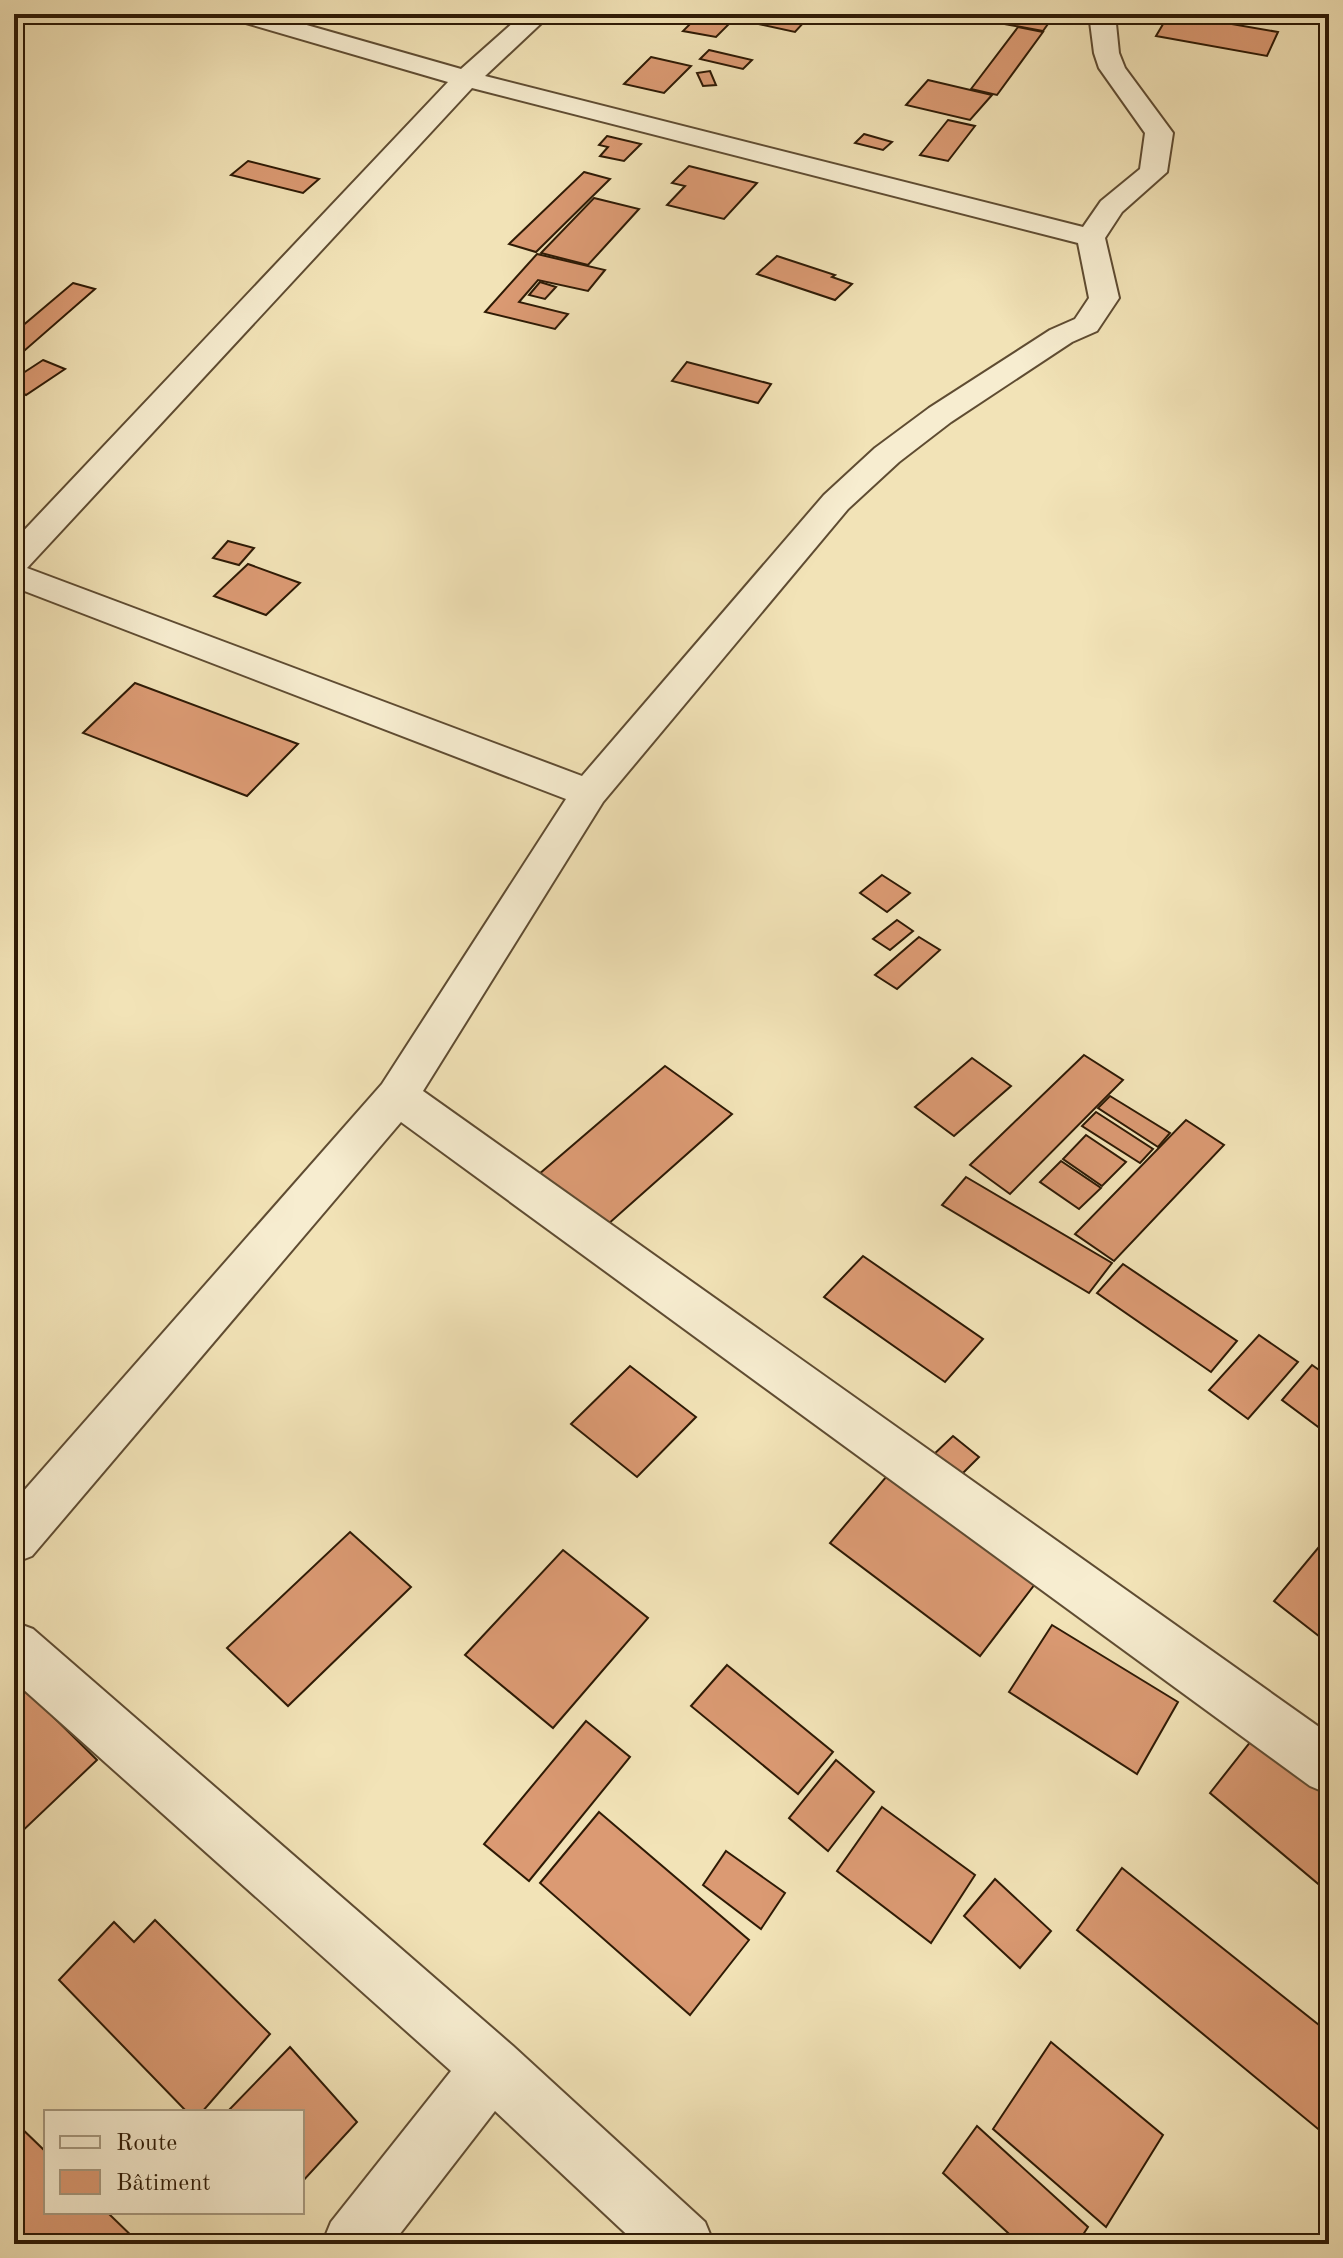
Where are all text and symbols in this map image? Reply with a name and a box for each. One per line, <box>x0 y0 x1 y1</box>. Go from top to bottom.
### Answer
legend <box>44 2110 304 2214</box>
text: Route <box>116 2132 177 2156</box>
text: Bâtiment <box>116 2172 211 2196</box>

